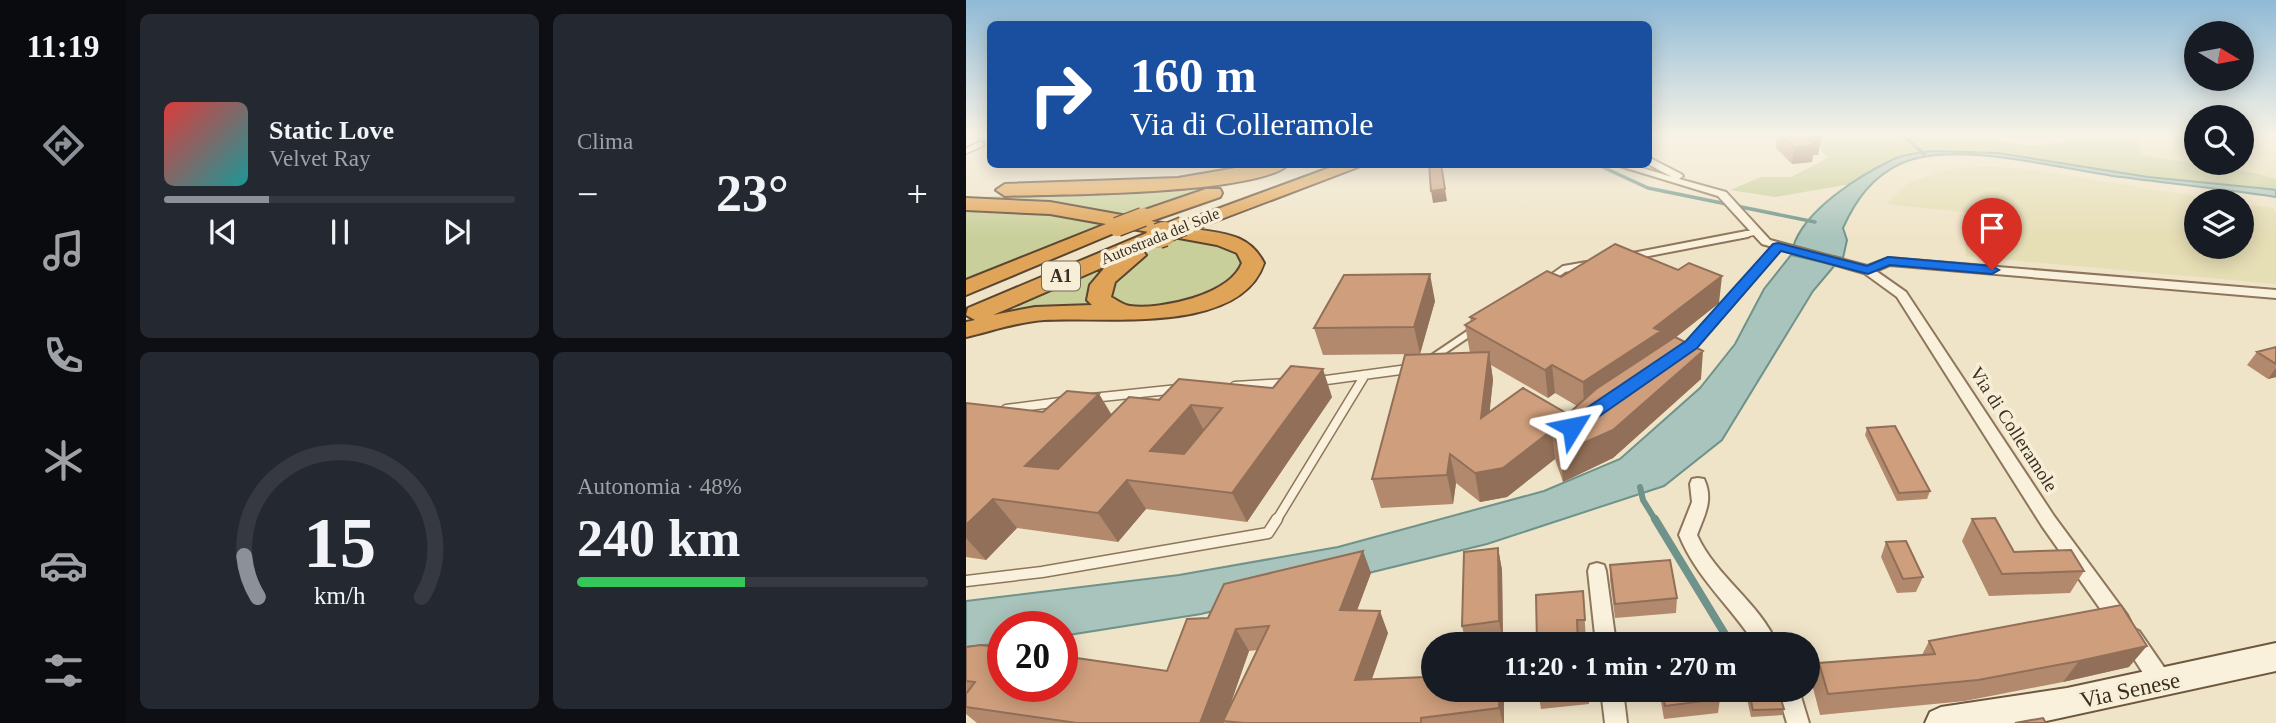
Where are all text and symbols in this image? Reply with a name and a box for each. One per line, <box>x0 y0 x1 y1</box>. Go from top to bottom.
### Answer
north arrow <box>2184 21 2254 91</box>
map controls <box>2184 21 2254 259</box>
text: 11:19 <box>27 28 99 64</box>
text: 160 m <box>1130 48 1257 103</box>
icon: right <box>1015 49 1106 140</box>
button: search <box>2184 105 2254 175</box>
text: Via di Colleramole <box>1130 106 1373 142</box>
text: Static Love <box>269 116 394 145</box>
icon: directions <box>39 121 88 170</box>
text: Clima <box>577 129 633 154</box>
text: Velvet Ray <box>269 146 371 171</box>
text: 23° <box>716 165 789 222</box>
text: − <box>577 173 598 215</box>
text: + <box>907 173 928 215</box>
button: layers <box>2184 189 2254 259</box>
pin <box>1962 198 2022 270</box>
street label: Autostrada del Sole <box>1098 204 1222 268</box>
icon: arrive <box>1973 209 2011 247</box>
icon: previous <box>204 213 242 251</box>
icon: pause <box>321 213 359 251</box>
icon: next <box>438 213 476 251</box>
icon: music <box>39 226 88 275</box>
road number: A1 <box>1042 262 1080 290</box>
icon: phone <box>39 331 88 380</box>
street label: Via di Colleramole <box>1966 363 2062 495</box>
position arrow <box>1535 390 1609 464</box>
icon: climate <box>39 436 88 485</box>
text: Autonomia · 48% <box>577 474 742 499</box>
text: 15 <box>303 502 376 583</box>
text: 240 km <box>577 510 740 567</box>
icon: car <box>39 541 88 590</box>
text: km/h <box>314 581 366 608</box>
speed limit sign: 20 <box>987 611 1078 702</box>
icon: filters <box>39 646 88 695</box>
text: 11:20 · 1 min · 270 m <box>1504 652 1737 681</box>
street label: Via Senese <box>2078 667 2182 713</box>

